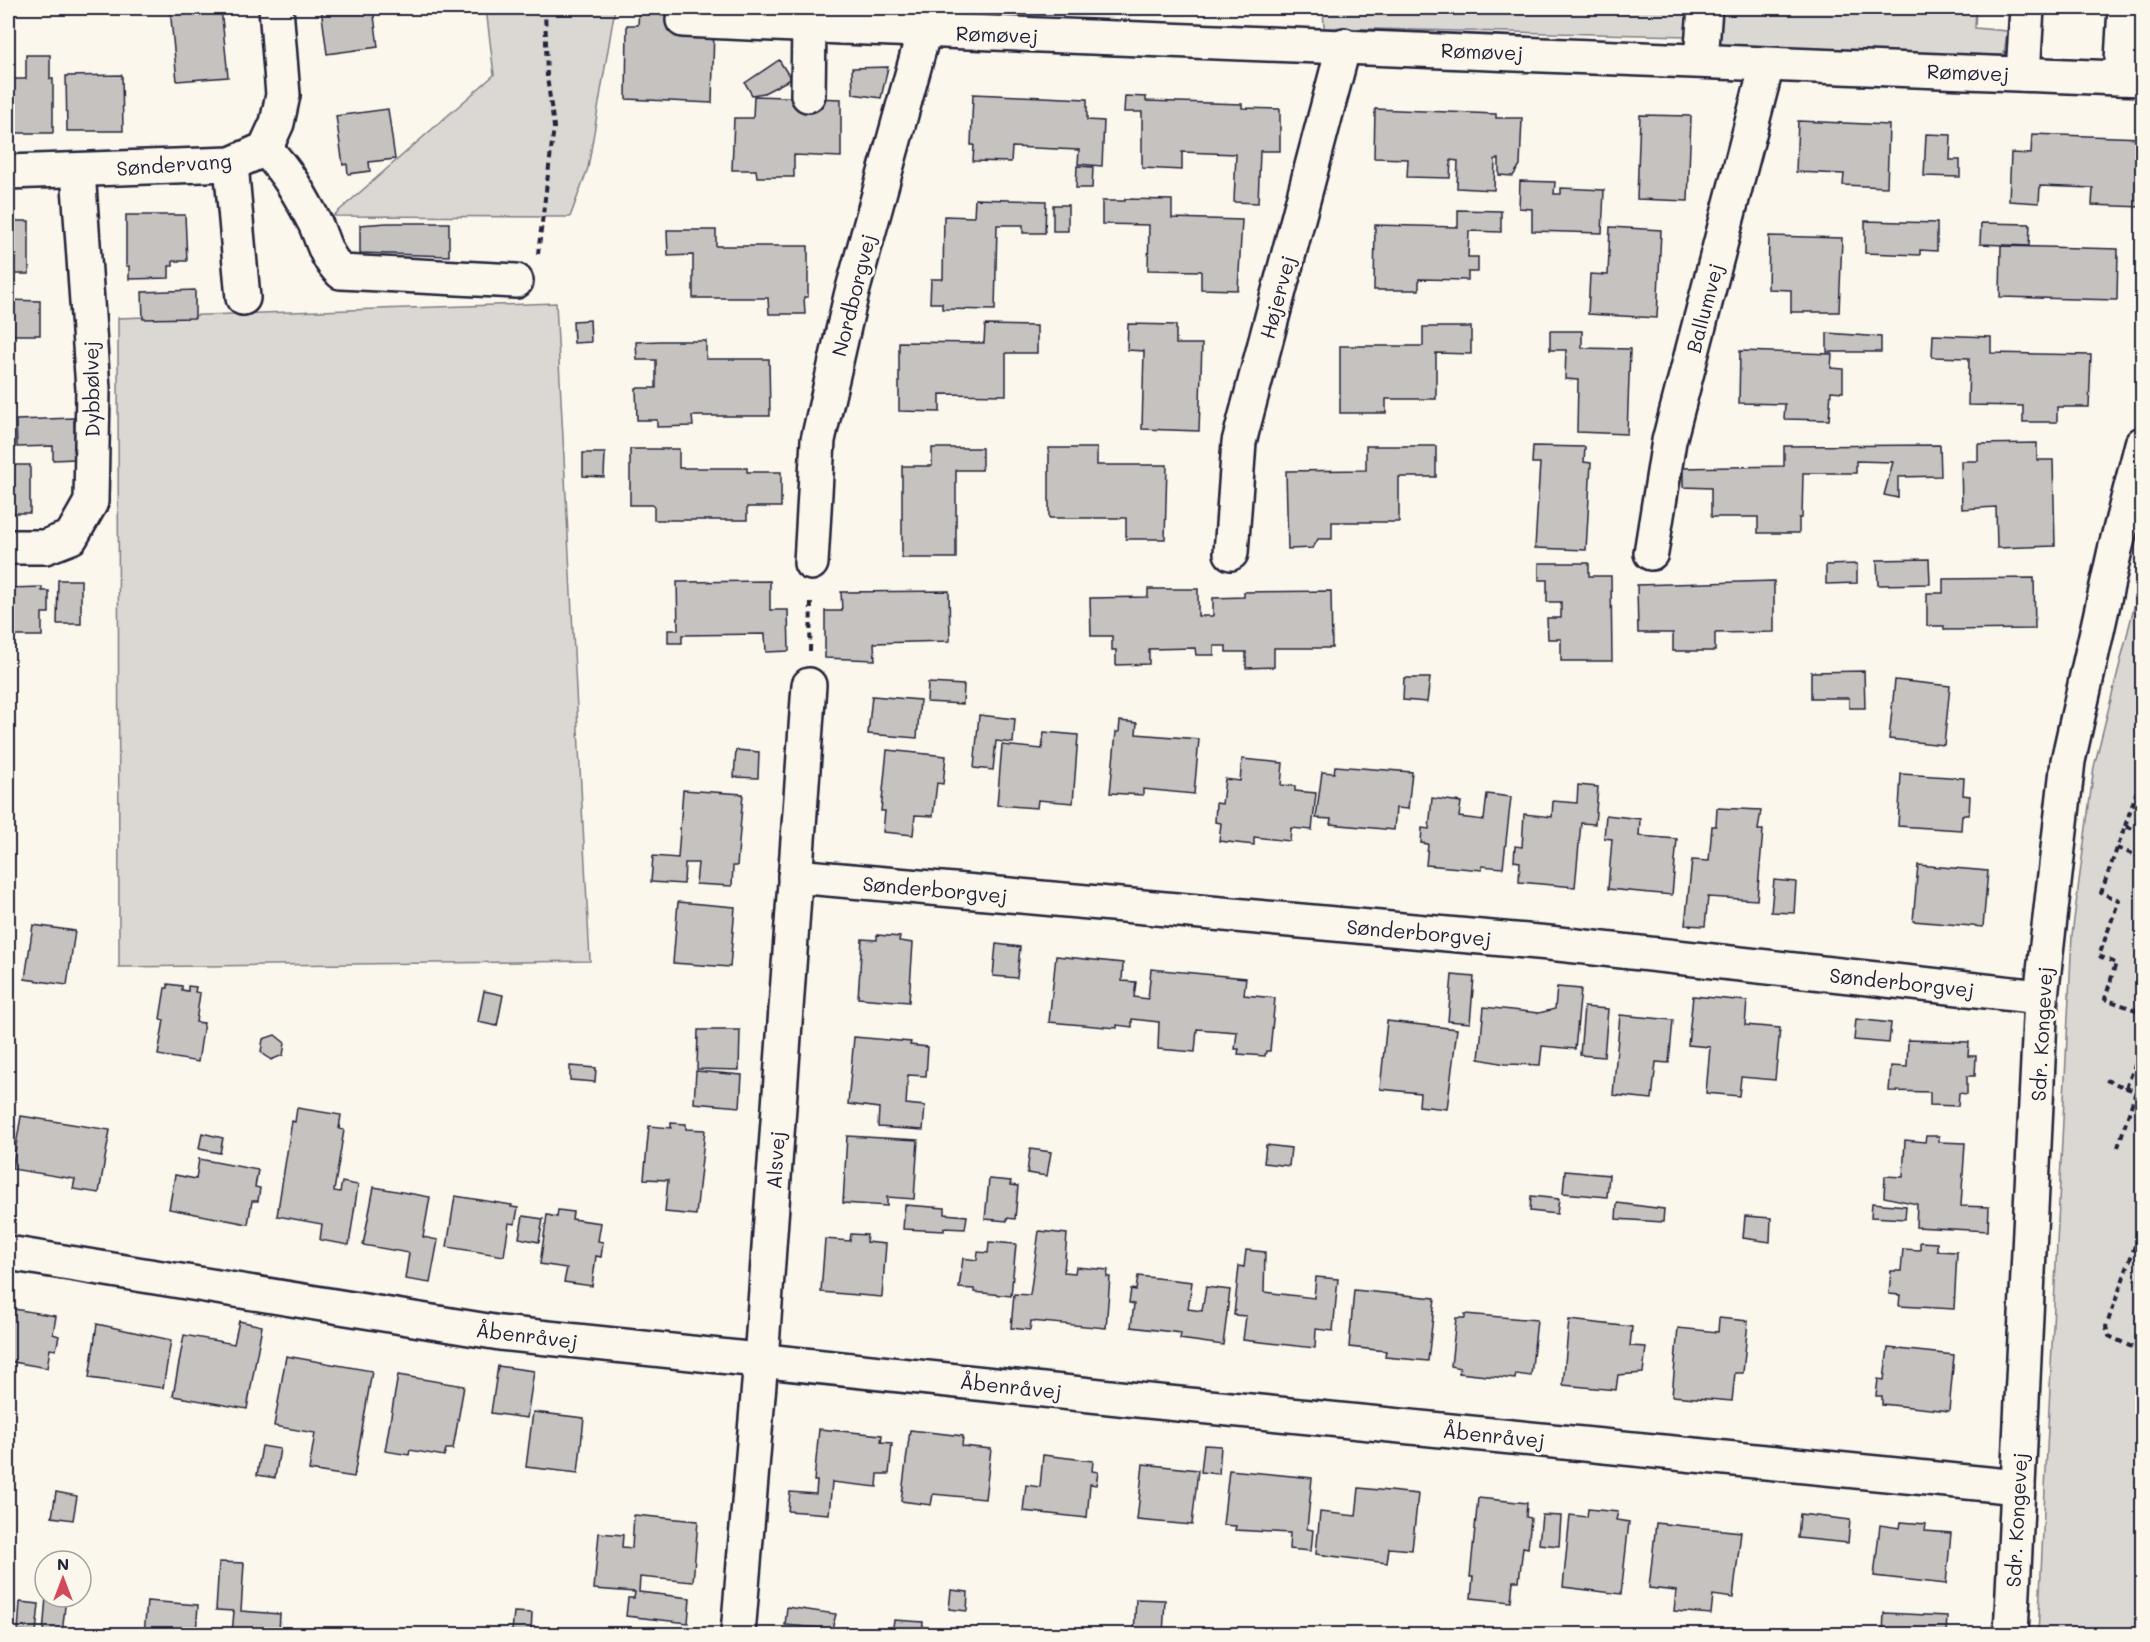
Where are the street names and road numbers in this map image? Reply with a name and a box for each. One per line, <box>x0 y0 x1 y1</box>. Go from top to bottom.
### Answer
street label: Rømøvej <box>955 20 1039 48</box>
street label: Rømøvej <box>1440 37 1524 65</box>
street label: Rømøvej <box>1926 58 2010 86</box>
street label: Søndervang <box>116 147 232 181</box>
street label: Nordborgvej <box>825 231 881 359</box>
street label: Højervej <box>1253 253 1301 341</box>
street label: Ballumvej <box>1680 260 1728 356</box>
street label: Dybbølvej <box>77 341 105 437</box>
street label: Sønderborgvej <box>861 870 1009 908</box>
street label: Sønderborgvej <box>1345 913 1493 951</box>
street label: Sønderborgvej <box>1828 961 1976 1003</box>
street label: Sdr. Kongevej <box>2024 966 2058 1102</box>
street label: Alsvej <box>760 1130 790 1190</box>
street label: Åbenråvej <box>475 1316 579 1354</box>
street label: Åbenråvej <box>959 1368 1063 1404</box>
street label: Åbenråvej <box>1442 1417 1546 1453</box>
street label: Sdr. Kongevej <box>1999 1452 2033 1588</box>

